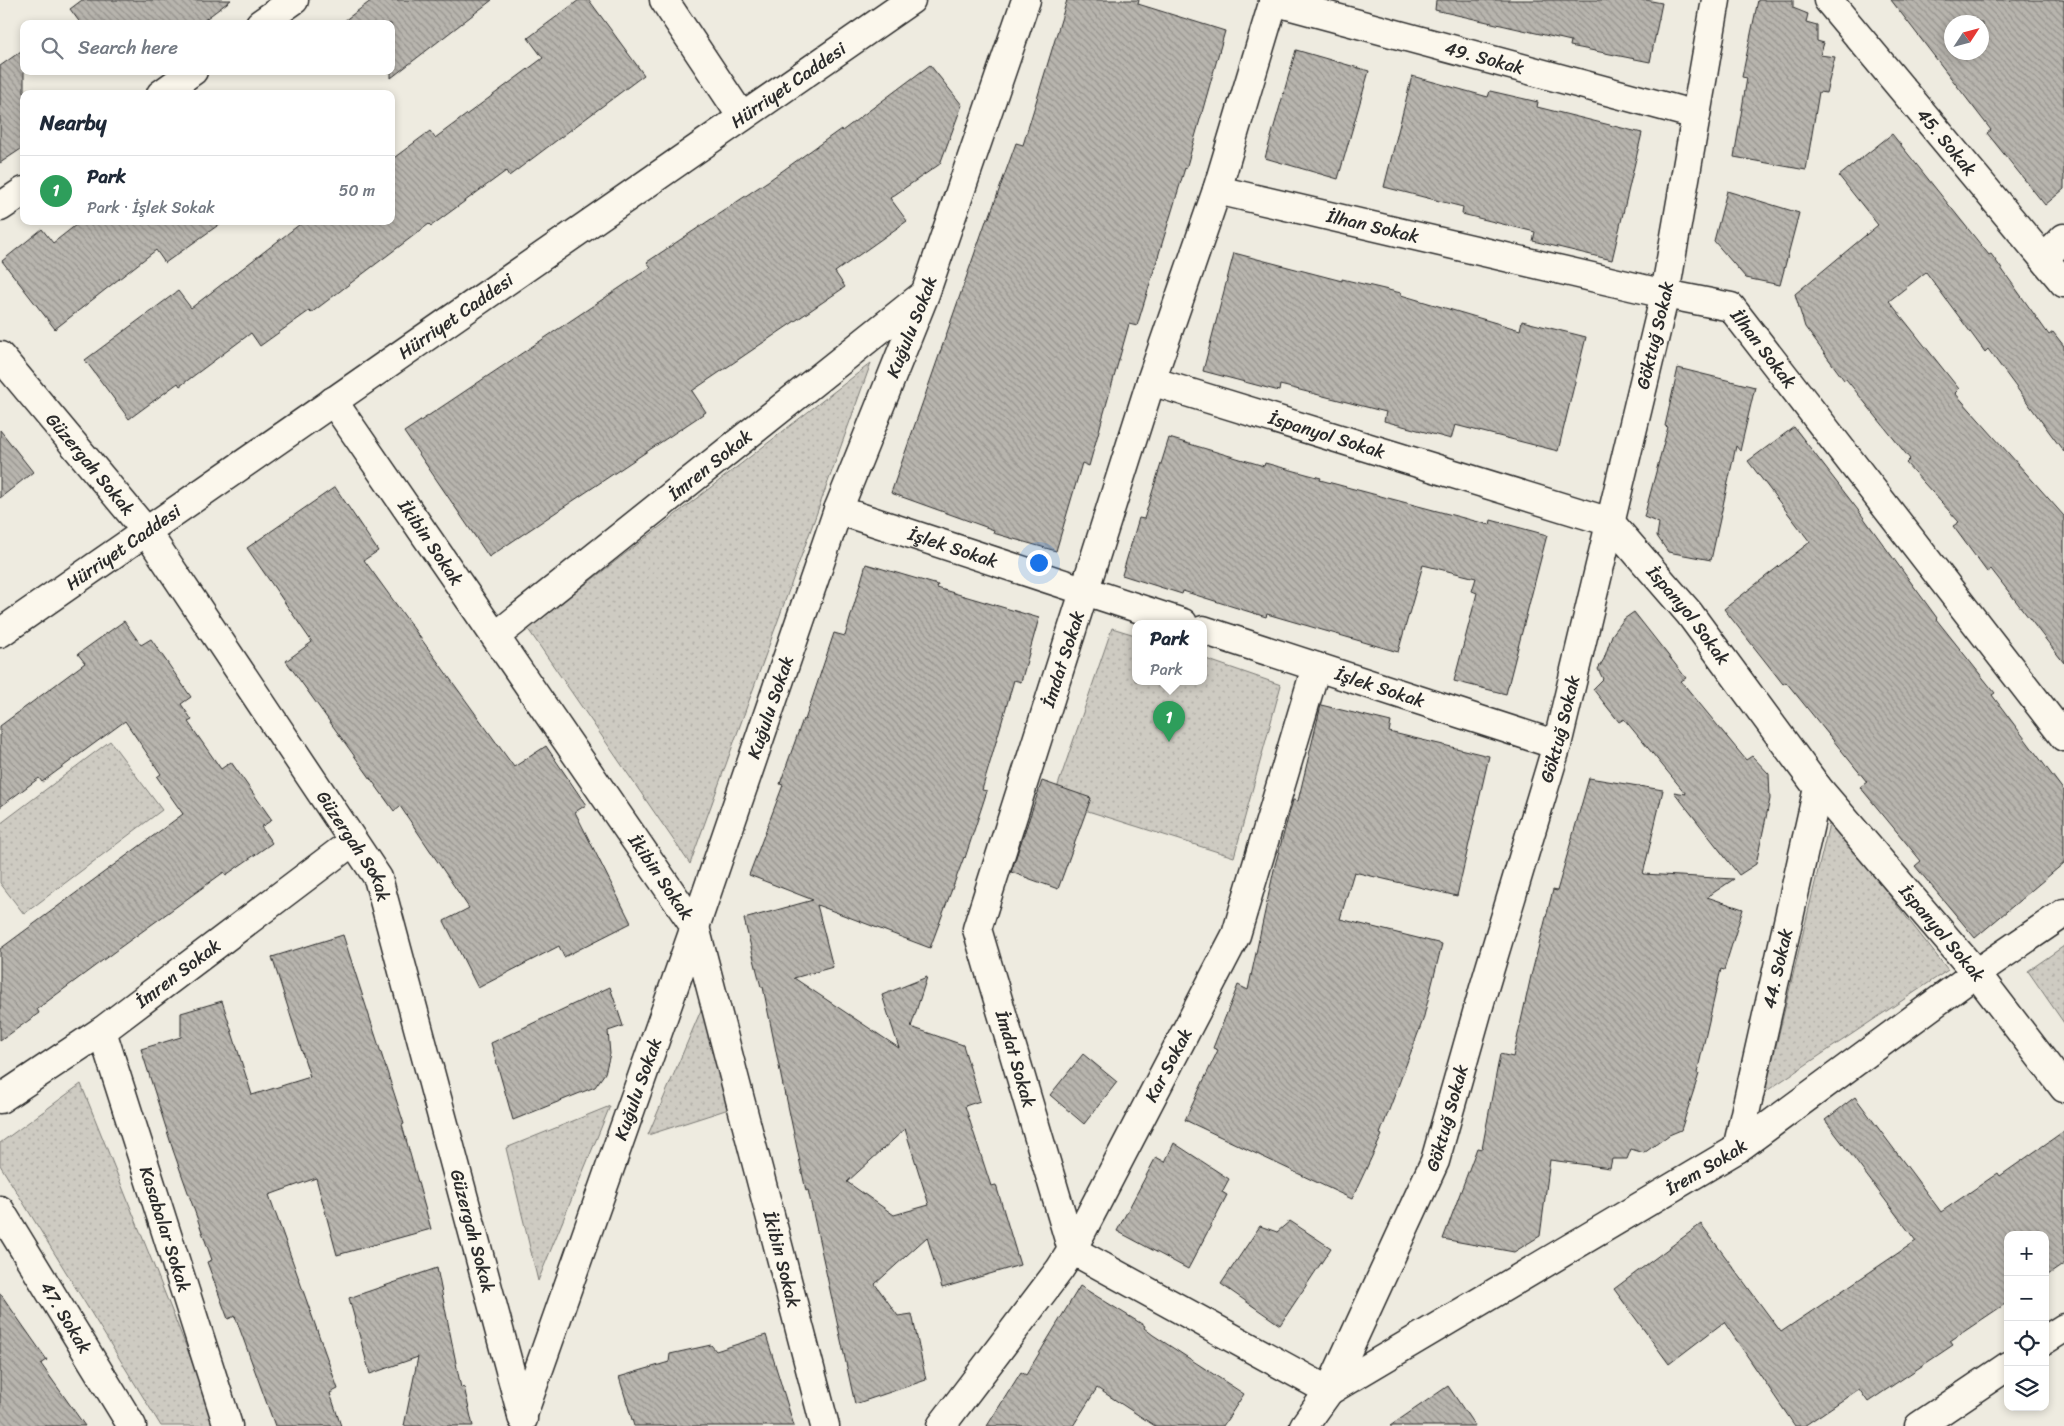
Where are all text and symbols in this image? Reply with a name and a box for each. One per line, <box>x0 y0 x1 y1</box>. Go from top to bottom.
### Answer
north arrow <box>1944 15 1989 60</box>
search box <box>20 20 395 75</box>
text: Search here <box>78 31 178 64</box>
street label: 49. Sokak <box>1441 32 1528 84</box>
street label: Hürriyet Caddesi <box>724 33 854 137</box>
icon: search <box>38 34 66 62</box>
street label: 45. Sokak <box>1908 101 1985 184</box>
text: Nearby <box>40 104 106 142</box>
text: Park <box>87 160 126 193</box>
text: 1 <box>53 176 59 205</box>
text: 50 m <box>339 176 375 205</box>
text: Park · İşlek Sokak <box>87 193 215 222</box>
street label: İlhan Sokak <box>1323 200 1423 252</box>
street label: Hürriyet Caddesi <box>391 264 521 368</box>
street label: Kuğulu Sokak <box>877 271 946 383</box>
street label: Göktuğ Sokak <box>1627 279 1683 393</box>
street label: İlhan Sokak <box>1721 301 1805 396</box>
street label: İspanyol Sokak <box>1264 402 1390 468</box>
street label: Güzergah Sokak <box>37 405 143 523</box>
street label: İmren Sokak <box>660 421 760 510</box>
street label: İkibin Sokak <box>389 492 472 593</box>
street label: Hürriyet Caddesi <box>59 495 189 599</box>
street label: İşlek Sokak <box>903 518 1002 577</box>
your location <box>1026 550 1052 576</box>
street label: İspanyol Sokak <box>1638 557 1739 672</box>
street label: İmdat Sokak <box>1032 606 1094 712</box>
popup <box>1132 620 1207 685</box>
text: Park <box>1150 622 1189 655</box>
street label: Kuğulu Sokak <box>738 651 803 763</box>
text: Park <box>1150 655 1183 684</box>
street label: İşlek Sokak <box>1330 658 1429 717</box>
street label: Göktuğ Sokak <box>1531 672 1589 787</box>
pin: 1 <box>1153 701 1185 742</box>
street label: Güzergah Sokak <box>308 784 400 905</box>
street label: İkibin Sokak <box>619 826 702 927</box>
street label: İspanyol Sokak <box>1890 876 1994 989</box>
street label: 44. Sokak <box>1753 925 1802 1012</box>
street label: İmren Sokak <box>127 930 228 1017</box>
street label: İmdat Sokak <box>986 1006 1045 1112</box>
street label: Kar Sokak <box>1135 1022 1201 1108</box>
street label: Kuğulu Sokak <box>605 1033 671 1145</box>
street label: Göktuğ Sokak <box>1416 1060 1478 1177</box>
street label: İrem Sokak <box>1658 1130 1755 1205</box>
street label: Kasabalar Sokak <box>130 1162 200 1296</box>
street label: Güzergah Sokak <box>441 1166 505 1297</box>
street label: İkibin Sokak <box>753 1206 810 1312</box>
map controls <box>2004 1231 2049 1411</box>
button: + <box>2004 1231 2049 1276</box>
street label: 47. Sokak <box>31 1275 101 1360</box>
button: − <box>2004 1276 2049 1321</box>
button: locate <box>2004 1321 2049 1366</box>
button: layers <box>2004 1366 2049 1411</box>

